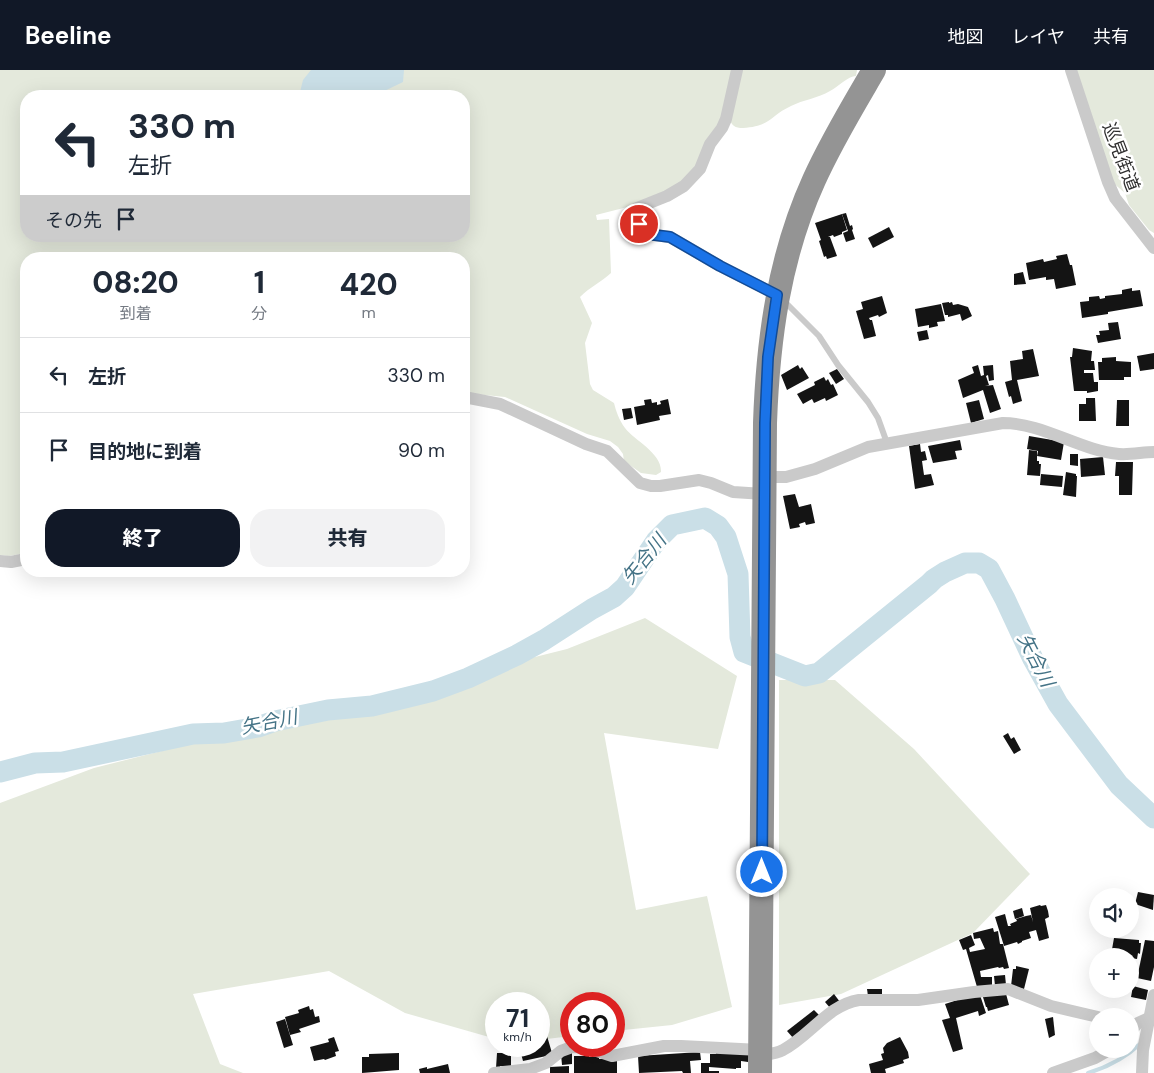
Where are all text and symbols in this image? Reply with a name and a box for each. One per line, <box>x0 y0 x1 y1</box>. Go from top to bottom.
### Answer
text: Beeline <box>25 20 111 51</box>
text: 地図 <box>948 25 984 49</box>
text: レイヤ <box>1012 25 1065 49</box>
text: 共有 <box>1093 25 1129 49</box>
text: 330 m <box>128 103 236 149</box>
icon: left <box>45 110 110 175</box>
street label: 巡見街道 <box>1097 119 1145 195</box>
text: 左折 <box>128 151 172 180</box>
pin <box>618 203 660 245</box>
icon: arrive <box>112 205 140 233</box>
text: その先 <box>45 208 102 233</box>
icon: arrive <box>625 210 653 238</box>
text: 08:20 <box>92 263 179 302</box>
text: 1 <box>254 263 265 302</box>
text: 420 <box>340 265 398 304</box>
text: m <box>361 302 376 323</box>
text: 到着 <box>120 303 152 324</box>
text: 分 <box>251 303 267 324</box>
icon: left <box>45 361 73 389</box>
text: 330 m <box>388 363 445 388</box>
text: 左折 <box>88 364 126 389</box>
icon: arrive <box>45 436 73 464</box>
text: 90 m <box>398 438 445 463</box>
text: 目的地に到着 <box>88 439 202 464</box>
button: 終了 <box>45 509 240 567</box>
button: 共有 <box>250 509 445 567</box>
water label: 矢合川 <box>616 527 673 589</box>
water label: 矢合川 <box>1012 629 1061 693</box>
water label: 矢合川 <box>239 704 301 740</box>
position arrow <box>735 845 787 897</box>
map controls <box>1089 888 1139 1058</box>
button: sound <box>1089 888 1139 938</box>
button: + <box>1089 948 1139 998</box>
speed limit sign: 80 <box>560 992 625 1057</box>
text: 71 <box>506 1002 529 1035</box>
button: − <box>1089 1008 1139 1058</box>
text: km/h <box>503 1029 532 1045</box>

